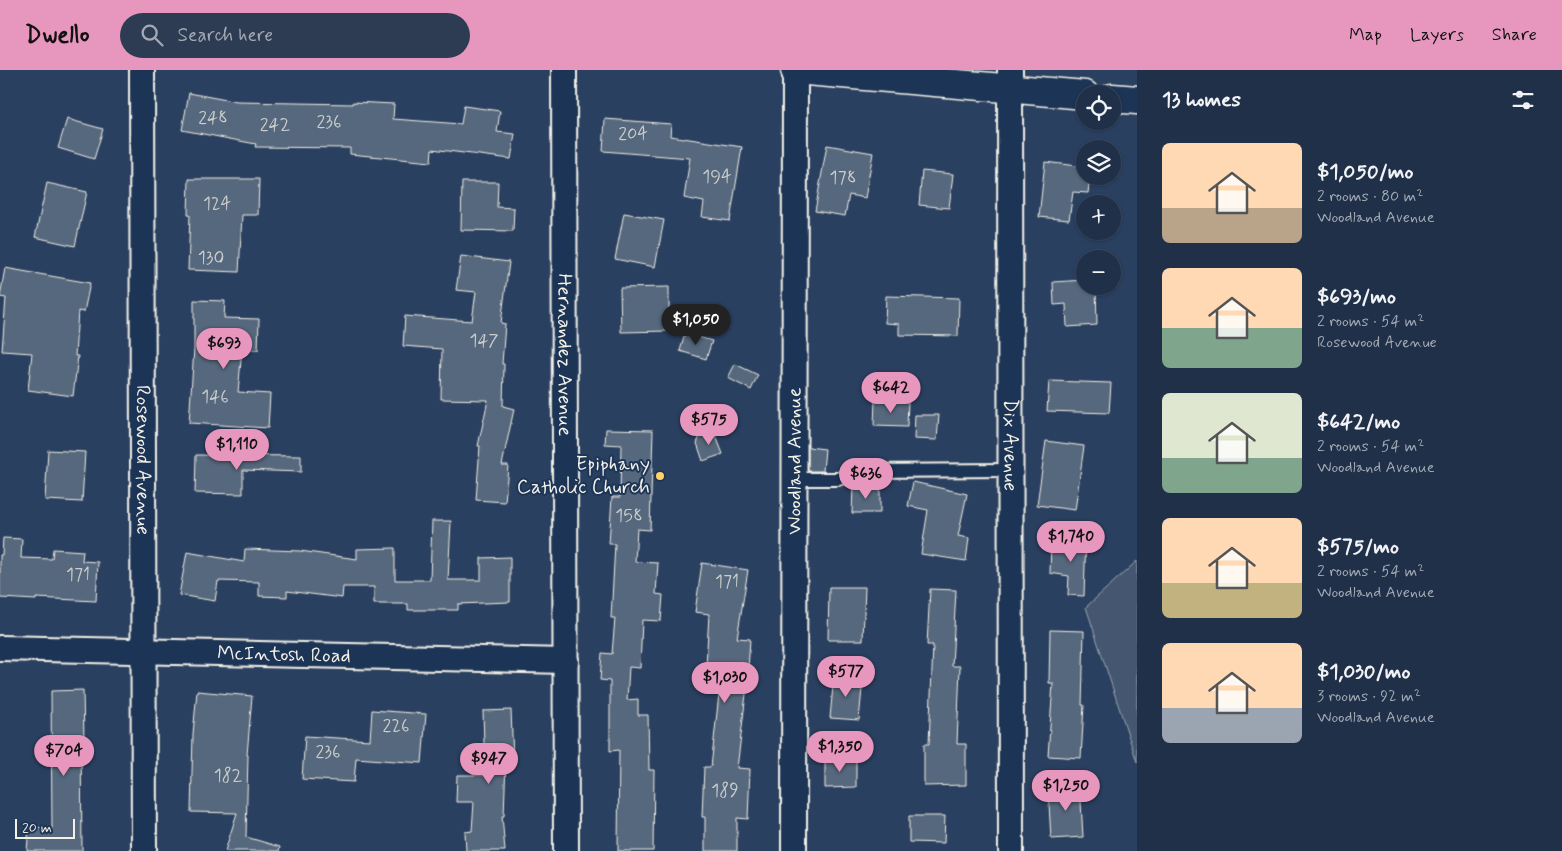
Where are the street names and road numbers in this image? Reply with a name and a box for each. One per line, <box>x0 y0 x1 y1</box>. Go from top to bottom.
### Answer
street label: Hernandez Avenue <box>551 274 578 437</box>
street label: Rosewood Avenue <box>129 385 157 535</box>
street label: Woodland Avenue <box>781 387 808 535</box>
street label: Dix Avenue <box>997 399 1024 491</box>
street label: McIntosh Road <box>217 639 351 670</box>

